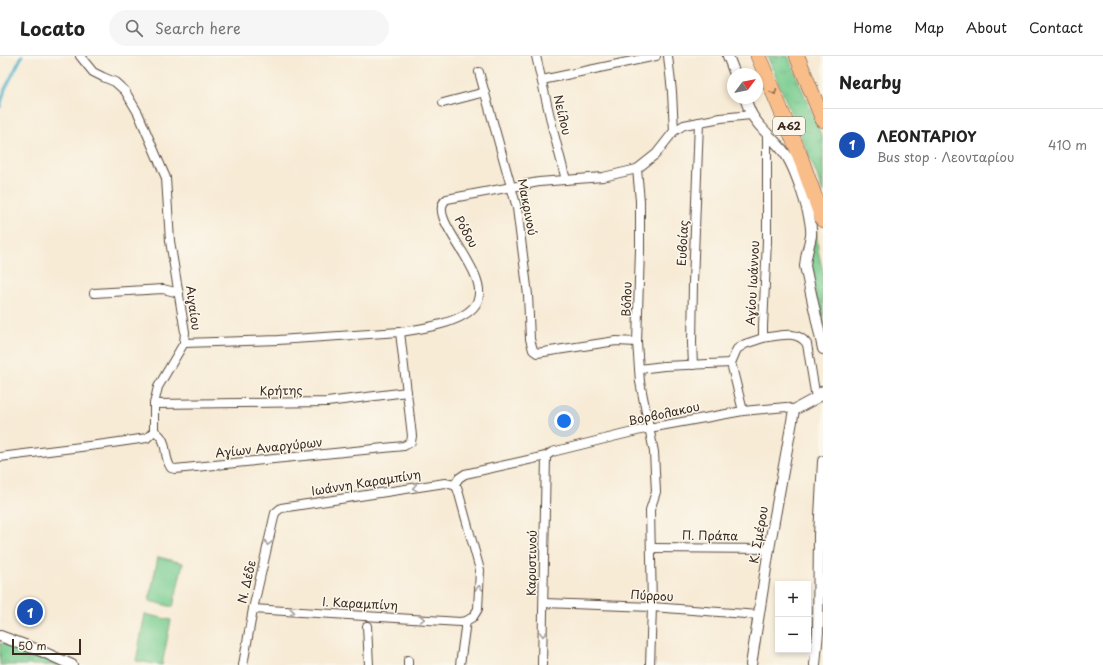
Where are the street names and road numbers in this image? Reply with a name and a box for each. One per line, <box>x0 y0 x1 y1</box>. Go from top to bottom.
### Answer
street label: Νείλου <box>550 93 576 137</box>
road number: Α62 <box>773 117 805 135</box>
street label: Μακρινού <box>514 177 542 237</box>
street label: Ρόδου <box>451 212 483 251</box>
street label: Ευβοίας <box>672 219 692 266</box>
street label: Αγίου Ιωάννου <box>741 240 763 326</box>
street label: Βόλου <box>616 281 636 317</box>
street label: Αιγαίου <box>182 284 206 332</box>
street label: Κρήτης <box>259 381 303 399</box>
street label: Βορβολακου <box>626 397 701 429</box>
street label: Αγίων Αναργύρων <box>214 432 323 462</box>
street label: Ιωάννη Καραμπίνη <box>310 464 422 500</box>
street label: Κ. Σμέρου <box>744 505 772 565</box>
street label: Π. Πράπα <box>682 526 738 544</box>
street label: Καρυστινού <box>521 530 541 596</box>
street label: Ν. Δέδε <box>232 558 260 605</box>
street label: Πύρρου <box>630 585 674 605</box>
street label: Ι. Καραμπίνη <box>322 592 398 614</box>

